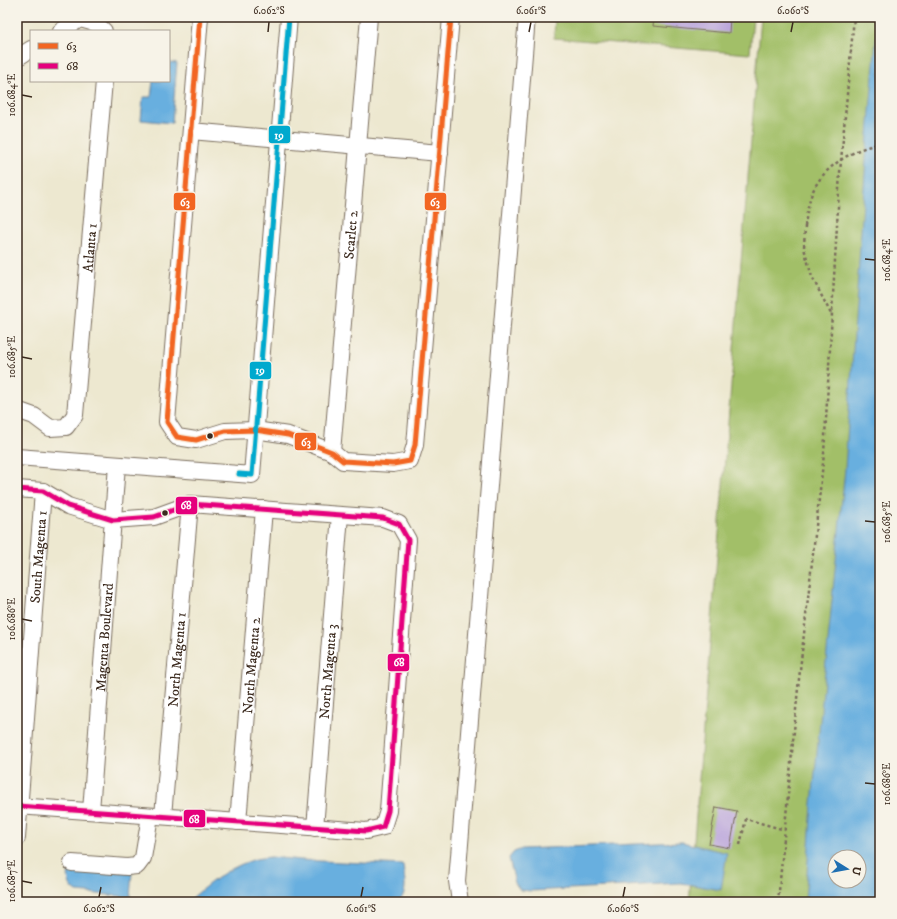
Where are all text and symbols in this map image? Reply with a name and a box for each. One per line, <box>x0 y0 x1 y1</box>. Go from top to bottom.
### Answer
text: 6.062°S <box>253 5 285 17</box>
text: 6.061°S <box>516 5 546 17</box>
text: 6.060°S <box>777 5 809 17</box>
legend <box>30 30 170 82</box>
text: 63 <box>66 39 77 54</box>
text: 68 <box>66 59 78 74</box>
text: 106.684°E <box>6 74 18 116</box>
line badge: 19 <box>268 125 291 144</box>
text: 19 <box>274 129 284 143</box>
line badge: 63 <box>173 192 196 211</box>
line badge: 63 <box>424 192 447 211</box>
text: 63 <box>180 196 190 210</box>
text: 63 <box>430 196 440 210</box>
street label: Scarlet 2 <box>340 210 363 260</box>
street label: Atlanta 1 <box>79 222 102 273</box>
text: 106.684°E <box>881 239 893 281</box>
text: 106.685°E <box>6 336 18 378</box>
line badge: 19 <box>249 361 272 380</box>
text: 19 <box>255 364 265 378</box>
unlabelled marker <box>205 431 215 441</box>
line badge: 63 <box>294 432 317 451</box>
text: 63 <box>301 436 311 450</box>
line badge: 68 <box>175 496 198 515</box>
text: 68 <box>180 499 192 513</box>
text: 106.685°E <box>881 501 893 543</box>
unlabelled marker <box>160 508 170 518</box>
street label: South Magenta 1 <box>27 510 52 604</box>
street label: Magenta Boulevard <box>92 583 118 692</box>
text: 106.686°E <box>6 598 18 640</box>
street label: North Magenta 1 <box>164 611 191 708</box>
street label: North Magenta 2 <box>239 616 265 715</box>
street label: North Magenta 3 <box>316 623 341 720</box>
line badge: 68 <box>387 653 410 672</box>
text: 68 <box>393 656 405 670</box>
text: 106.686°E <box>881 763 893 805</box>
line badge: 68 <box>183 809 206 828</box>
text: 68 <box>188 813 200 827</box>
north arrow <box>827 849 867 889</box>
text: 106.687°E <box>6 860 18 902</box>
text: U <box>848 865 864 877</box>
text: 6.062°S <box>83 903 115 915</box>
text: 6.061°S <box>346 903 376 915</box>
text: 6.060°S <box>607 903 639 915</box>

